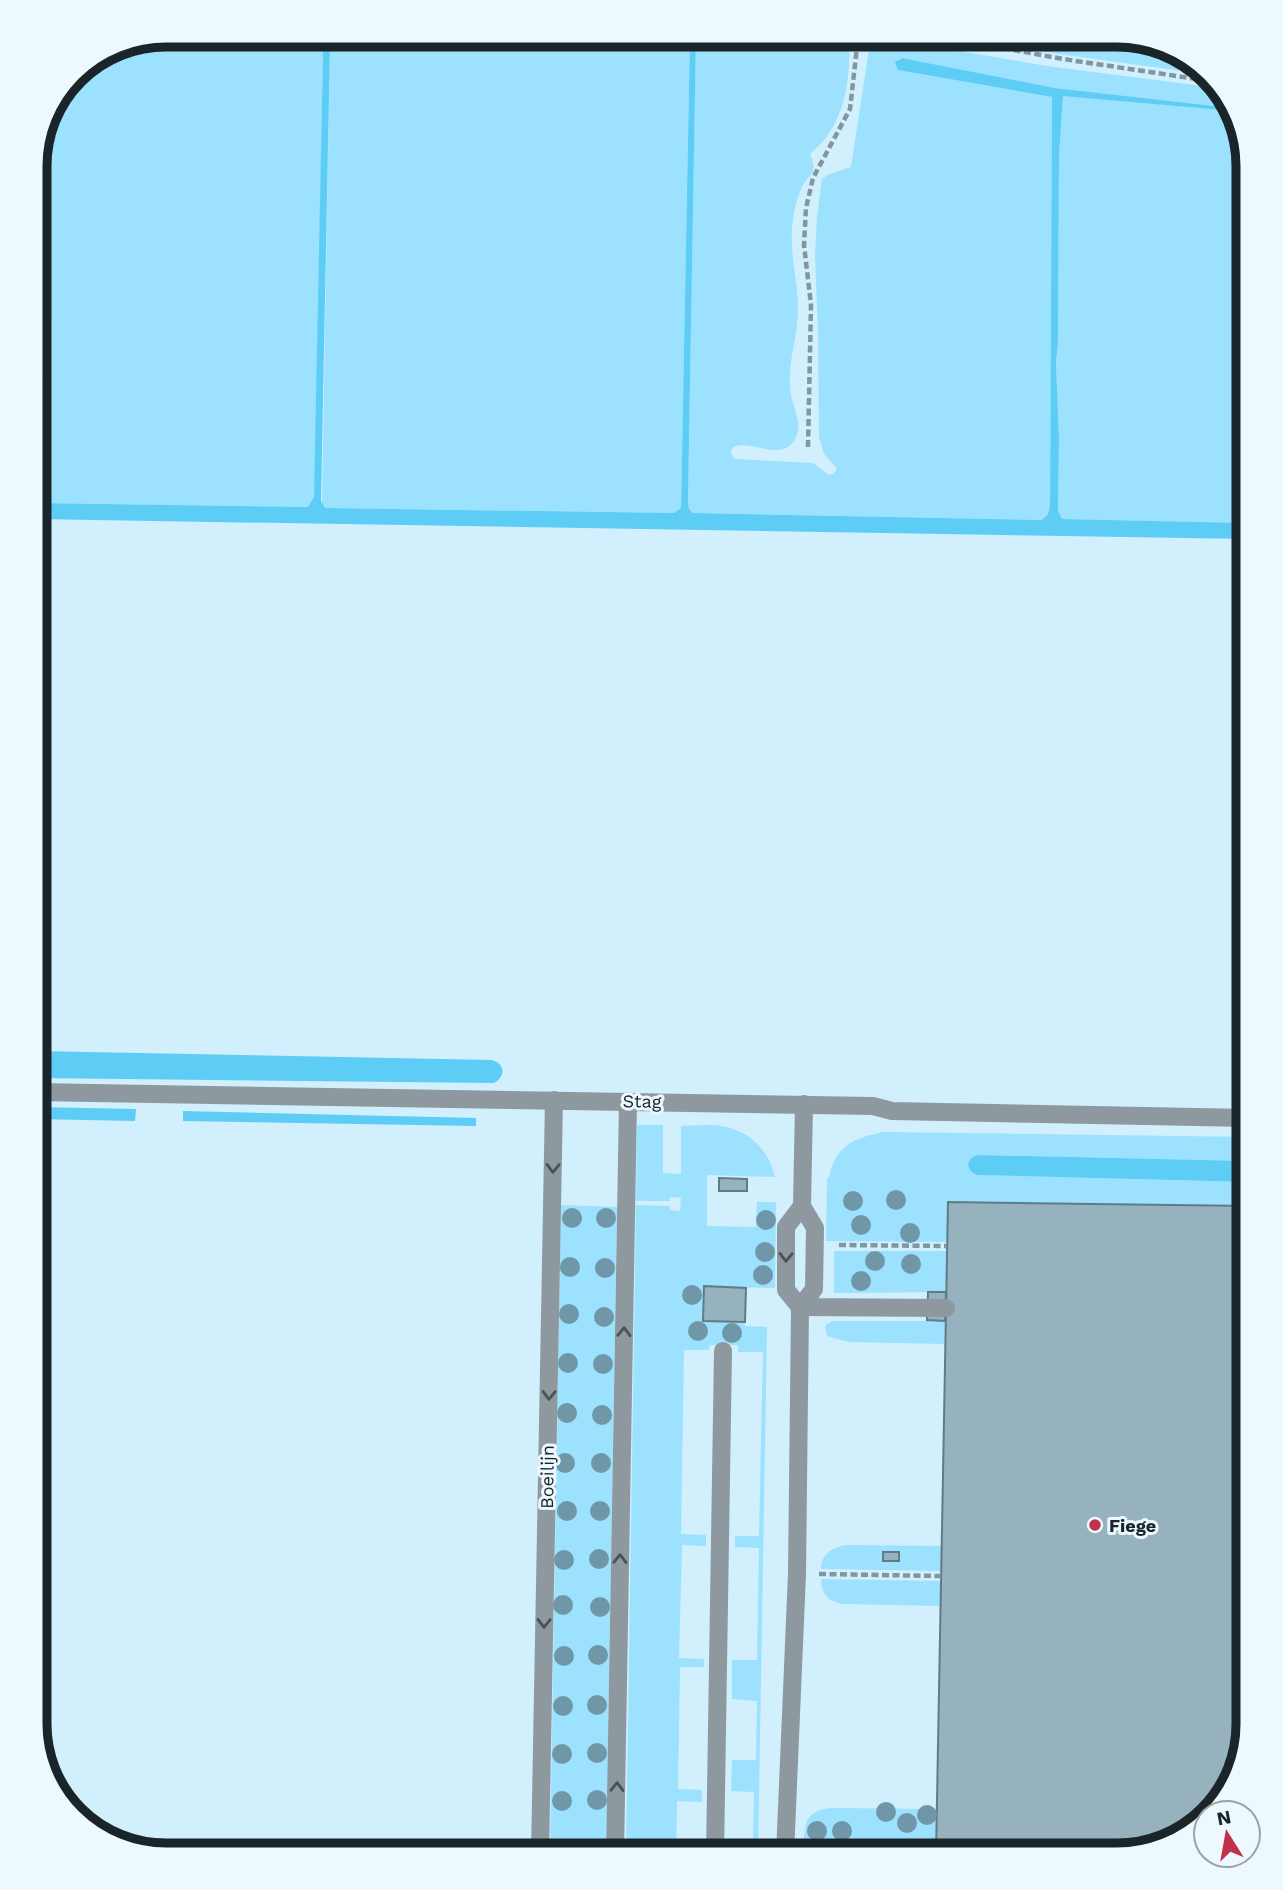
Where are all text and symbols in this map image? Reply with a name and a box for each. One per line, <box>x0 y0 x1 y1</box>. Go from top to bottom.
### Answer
street label: Stag <box>622 1090 662 1112</box>
one-way arrow <box>545 1163 560 1174</box>
one-way arrow <box>778 1252 794 1262</box>
one-way arrow <box>616 1326 632 1336</box>
one-way arrow <box>541 1390 556 1401</box>
street label: Boeilijn <box>536 1445 558 1509</box>
place label: Fiege <box>1109 1515 1156 1536</box>
marker: Fiege <box>1087 1517 1103 1533</box>
one-way arrow <box>613 1553 628 1564</box>
one-way arrow <box>537 1617 552 1628</box>
one-way arrow <box>609 1781 624 1792</box>
north arrow <box>1192 1799 1262 1869</box>
text: N <box>1215 1805 1233 1830</box>

